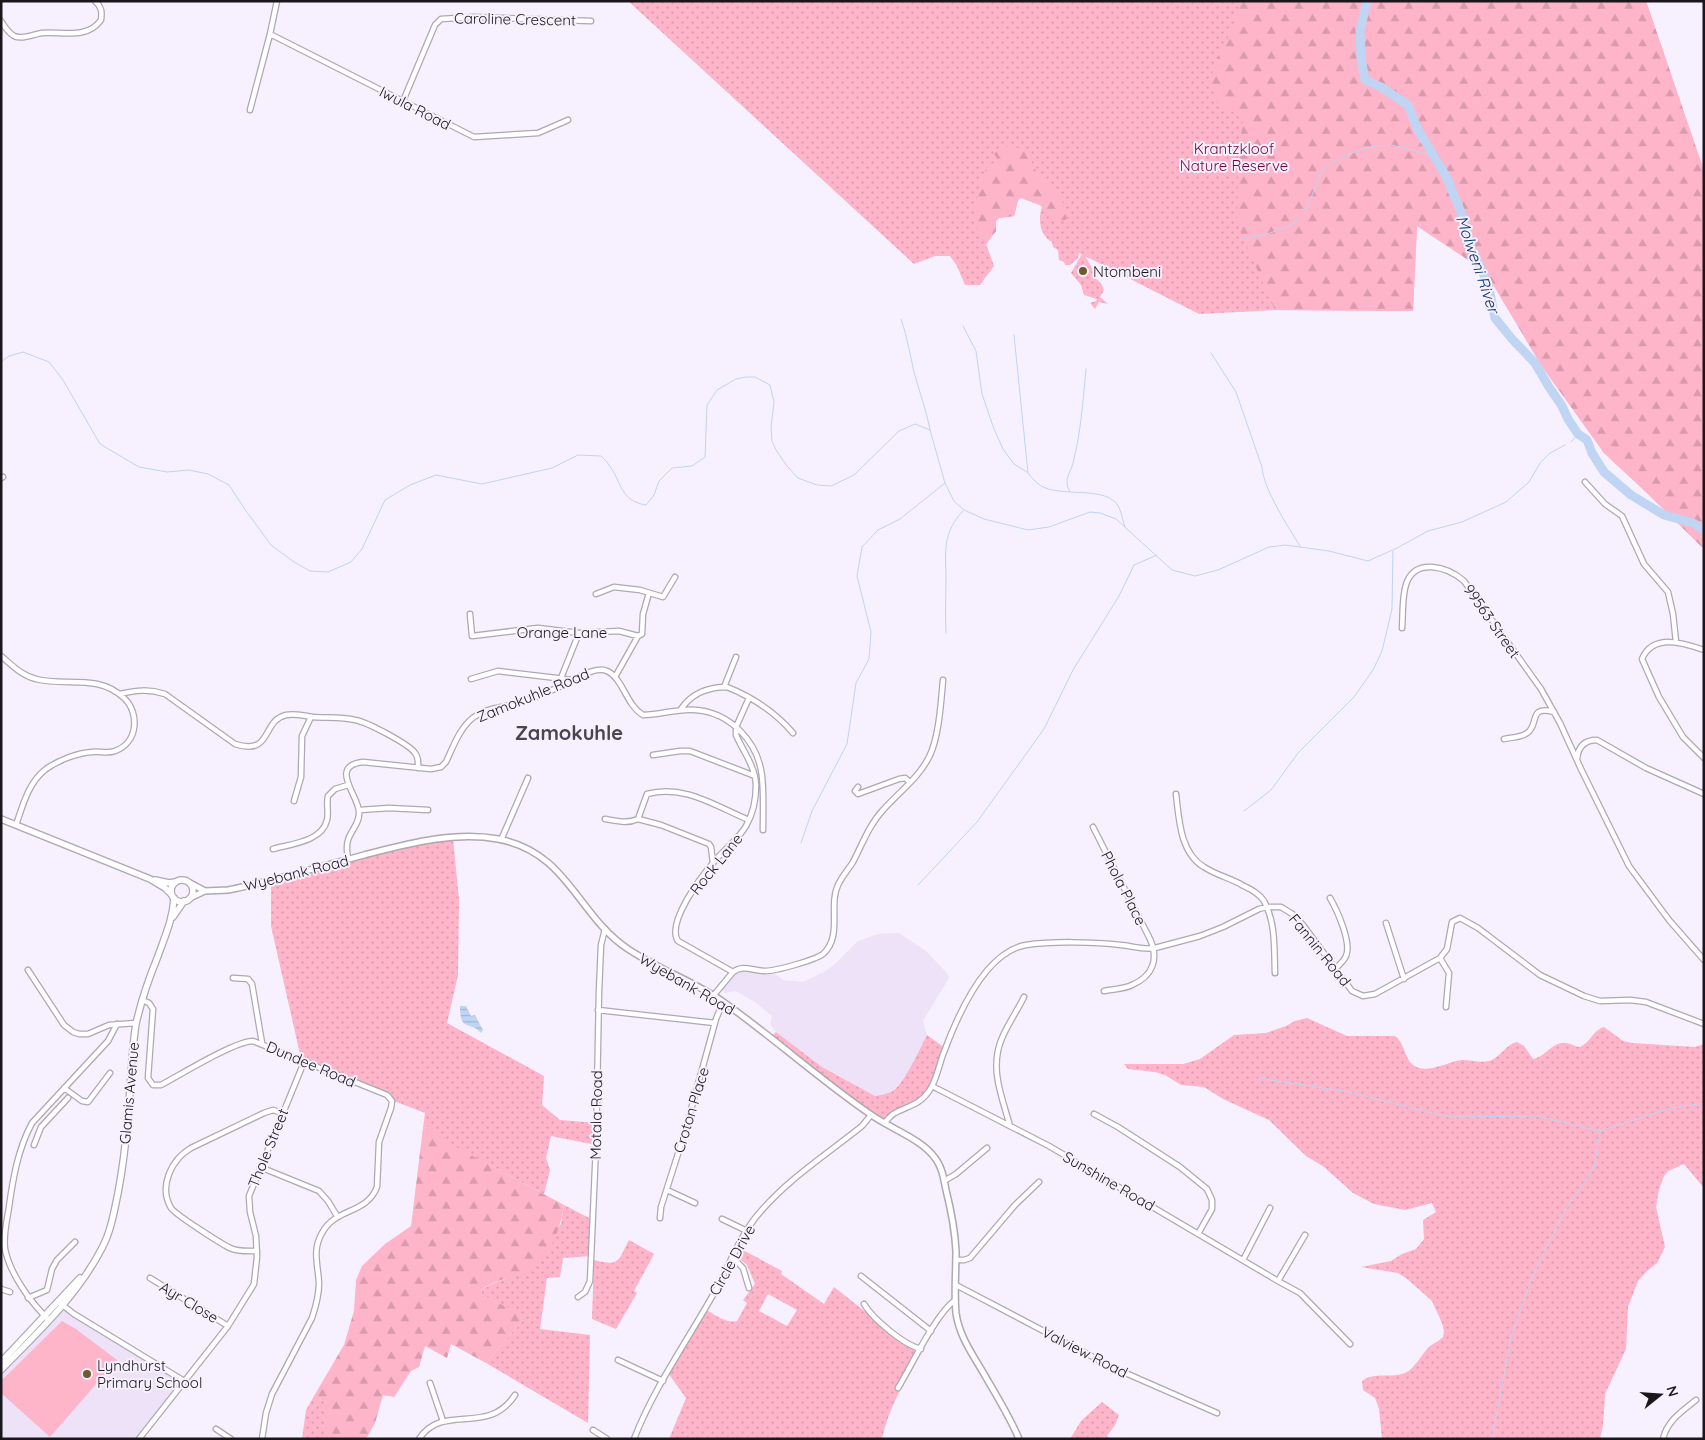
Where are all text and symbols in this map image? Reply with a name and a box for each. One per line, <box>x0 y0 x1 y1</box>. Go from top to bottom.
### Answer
street label: Caroline Crescent <box>454 8 576 30</box>
street label: Iwula Road <box>376 82 454 134</box>
park label: Krantzkloof Nature Reserve <box>1180 139 1288 175</box>
water label: Molweni River <box>1452 212 1505 317</box>
place label: Ntombeni <box>1093 262 1161 281</box>
marker: Ntombeni <box>1077 265 1089 277</box>
street label: 99563 Street <box>1460 580 1524 662</box>
street label: Orange Lane <box>517 623 607 642</box>
street label: Zamokuhle Road <box>474 664 592 726</box>
district label: Zamokuhle <box>515 720 623 745</box>
street label: Rock Lane <box>686 830 746 898</box>
street label: Phola Place <box>1097 848 1151 928</box>
street label: Wyebank Road <box>241 851 351 895</box>
street label: Fannin Road <box>1285 910 1355 990</box>
street label: Wyebank Road <box>636 949 738 1019</box>
street label: Dundee Road <box>263 1037 359 1091</box>
street label: Glamis Avenue <box>115 1041 143 1145</box>
street label: Croton Place <box>669 1065 713 1155</box>
street label: Motala Road <box>586 1070 606 1160</box>
street label: Thole Street <box>244 1106 292 1190</box>
street label: Sunshine Road <box>1060 1147 1158 1215</box>
street label: Circle Drive <box>705 1221 759 1299</box>
street label: Ayr Close <box>156 1277 222 1327</box>
street label: Valview Road <box>1039 1322 1131 1382</box>
place label: Lyndhurst Primary School <box>97 1356 202 1392</box>
marker: Lyndhurst Primary School <box>81 1368 93 1380</box>
north arrow <box>1635 1370 1685 1420</box>
text: N <box>1662 1384 1683 1399</box>

